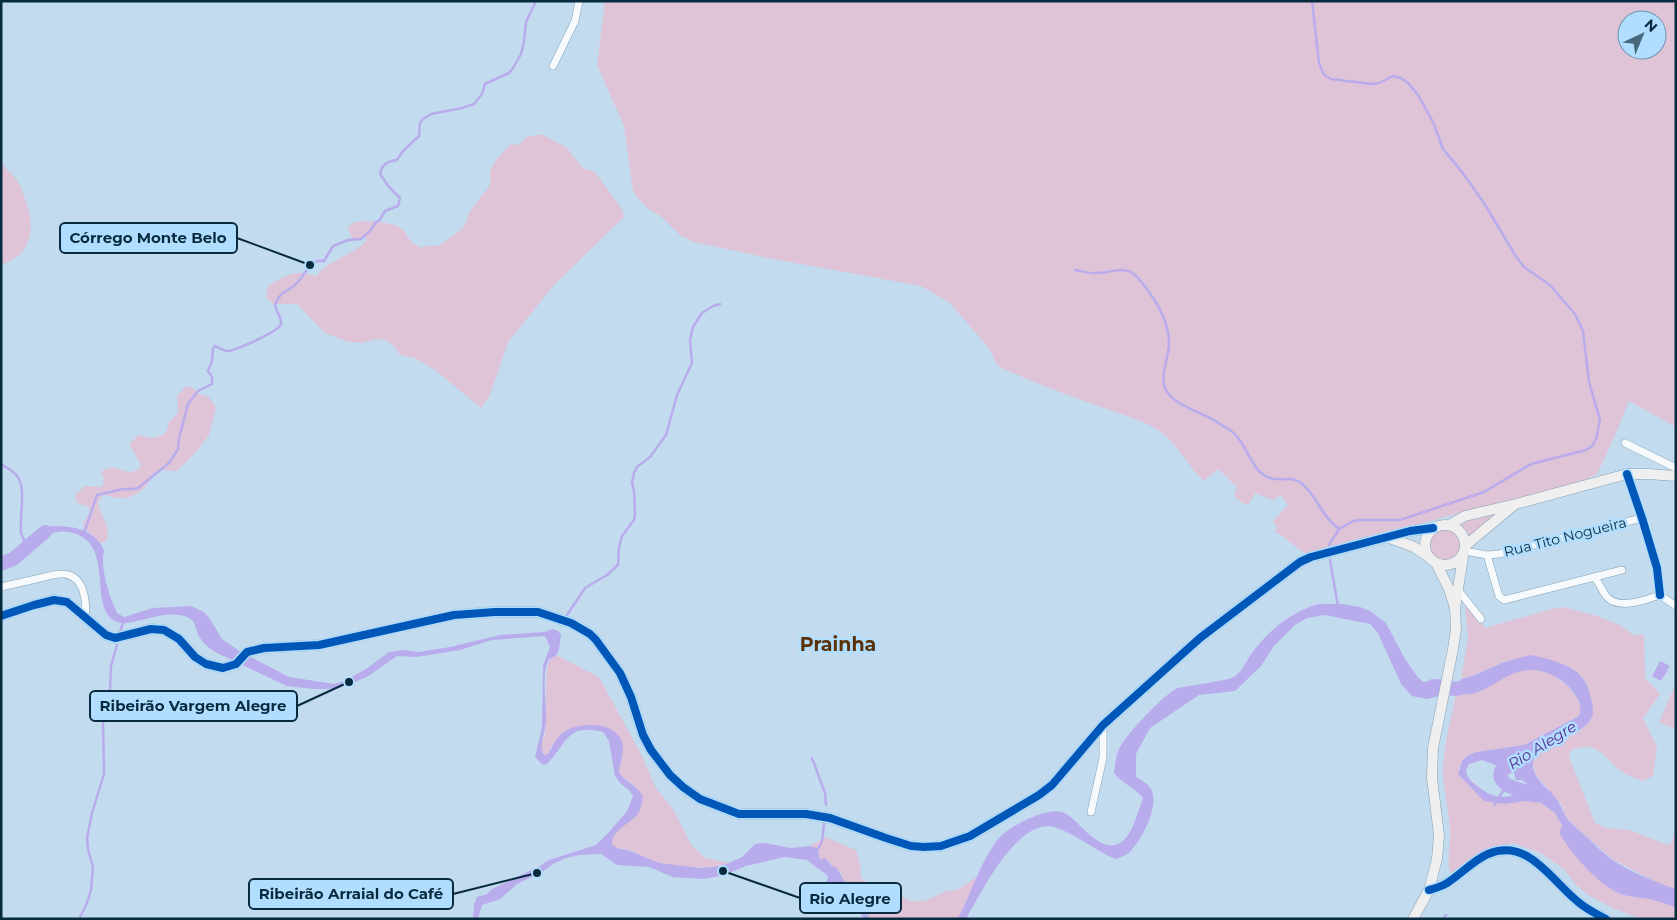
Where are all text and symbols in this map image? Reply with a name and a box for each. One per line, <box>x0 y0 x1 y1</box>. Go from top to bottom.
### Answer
north arrow <box>1617 10 1667 60</box>
text: N <box>1641 15 1661 36</box>
callout: Córrego Monte Belo <box>60 223 237 253</box>
text: Córrego Monte Belo <box>70 228 227 247</box>
street label: Rua Tito Nogueira <box>1502 513 1628 561</box>
district label: Prainha <box>800 633 876 656</box>
callout: Ribeirão Vargem Alegre <box>90 691 297 721</box>
text: Ribeirão Vargem Alegre <box>100 696 286 715</box>
water label: Rio Alegre <box>1504 716 1580 774</box>
callout: Ribeirão Arraial do Café <box>249 879 453 909</box>
callout: Rio Alegre <box>800 883 901 913</box>
text: Ribeirão Arraial do Café <box>259 884 443 903</box>
text: Rio Alegre <box>809 889 891 908</box>

